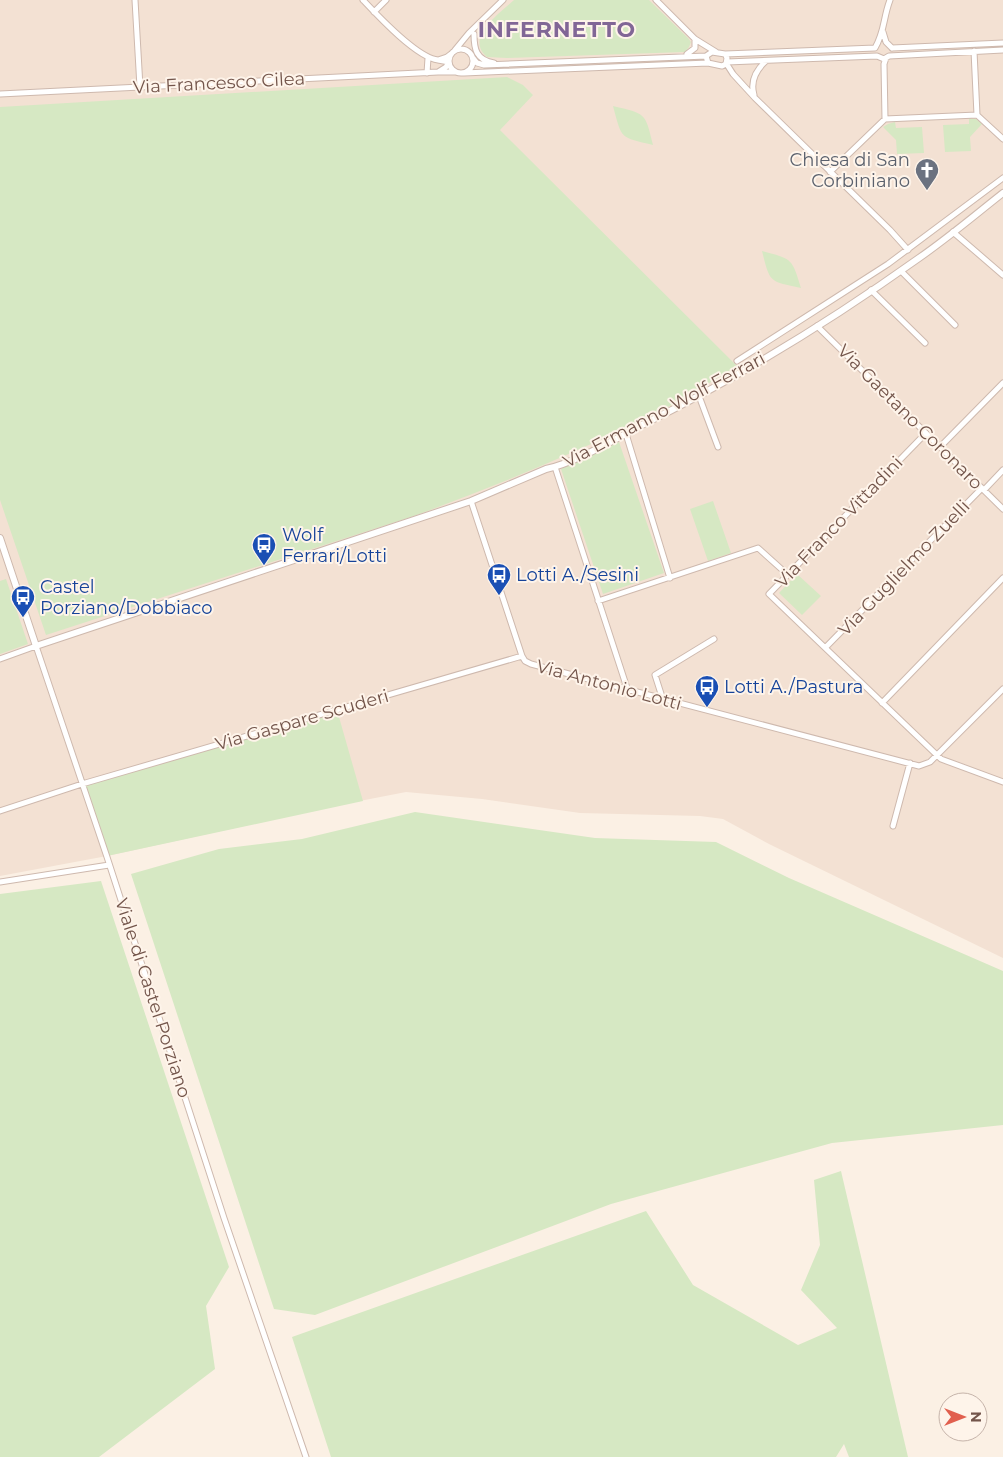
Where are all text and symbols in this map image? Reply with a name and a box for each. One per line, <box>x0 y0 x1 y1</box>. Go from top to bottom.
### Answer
district label: INFERNETTO <box>478 16 636 43</box>
street label: Via Francesco Cilea <box>132 68 306 98</box>
place label: Chiesa di San Corbiniano <box>790 149 910 192</box>
church icon: Chiesa di San Corbiniano <box>914 157 940 191</box>
street label: Via Gaetano Coronaro <box>833 340 987 494</box>
street label: Via Ermanno Wolf Ferrari <box>559 347 769 473</box>
street label: Via Franco Vittadini <box>770 452 908 592</box>
street label: Via Guglielmo Zuelli <box>833 495 975 641</box>
place label: Wolf Ferrari/Lotti <box>282 524 387 567</box>
bus stop icon: Wolf Ferrari/Lotti <box>251 532 277 566</box>
bus stop icon: Lotti A./Sesini <box>486 562 512 596</box>
place label: Lotti A./Sesini <box>516 564 639 586</box>
place label: Castel Porziano/Dobbiaco <box>40 576 213 619</box>
bus stop icon: Castel Porziano/Dobbiaco <box>10 584 36 618</box>
street label: Via Antonio Lotti <box>534 655 684 715</box>
bus stop icon: Lotti A./Pastura <box>694 674 720 708</box>
place label: Lotti A./Pastura <box>724 676 863 698</box>
street label: Via Gaspare Scuderi <box>213 685 391 755</box>
street label: Viale di Castel Porziano <box>110 895 196 1101</box>
north arrow <box>938 1392 988 1442</box>
text: N <box>967 1411 985 1423</box>

